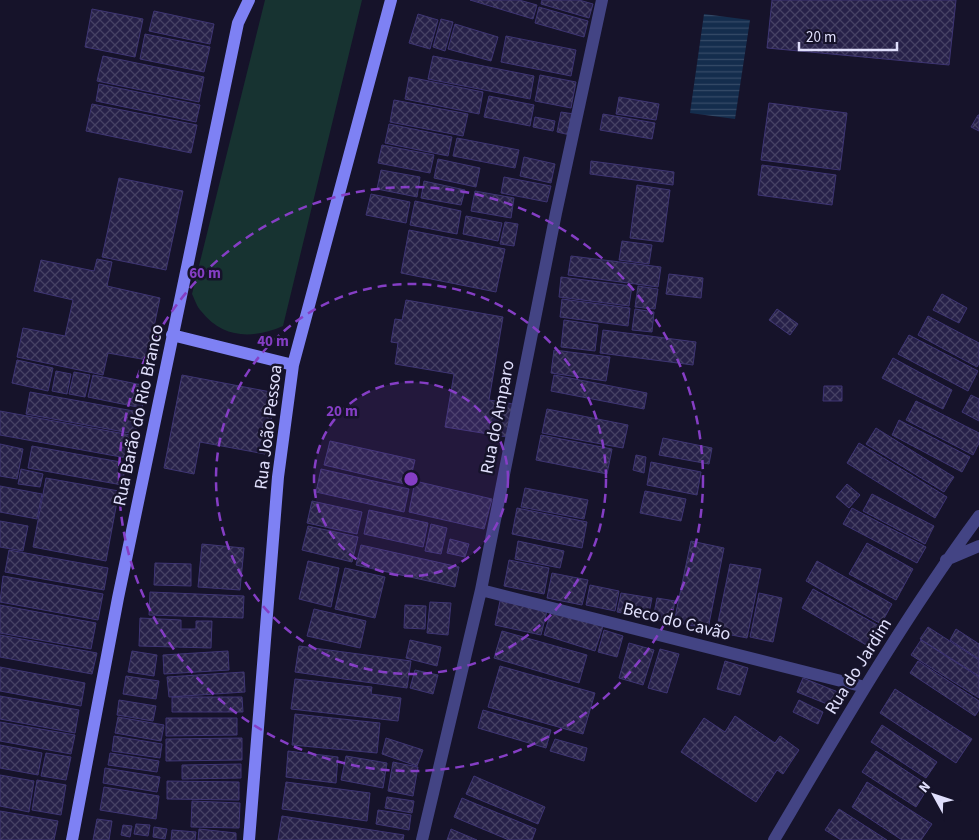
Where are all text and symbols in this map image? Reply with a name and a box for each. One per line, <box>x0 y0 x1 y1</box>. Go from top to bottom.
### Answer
scale bar <box>799 20 896 52</box>
text: 20 m <box>806 27 836 48</box>
text: 60 m <box>189 263 221 284</box>
street label: Rua Barão do Rio Branco <box>107 322 170 508</box>
text: 40 m <box>257 331 289 352</box>
street label: Rua do Amparo <box>474 358 521 476</box>
street label: Rua João Pessoa <box>248 363 289 491</box>
text: 20 m <box>326 401 358 422</box>
centre of rings <box>402 470 420 488</box>
street label: Beco do Cavão <box>620 596 733 647</box>
street label: Rua do Jardim <box>819 613 898 719</box>
north arrow <box>909 770 959 820</box>
text: N <box>914 777 935 797</box>

